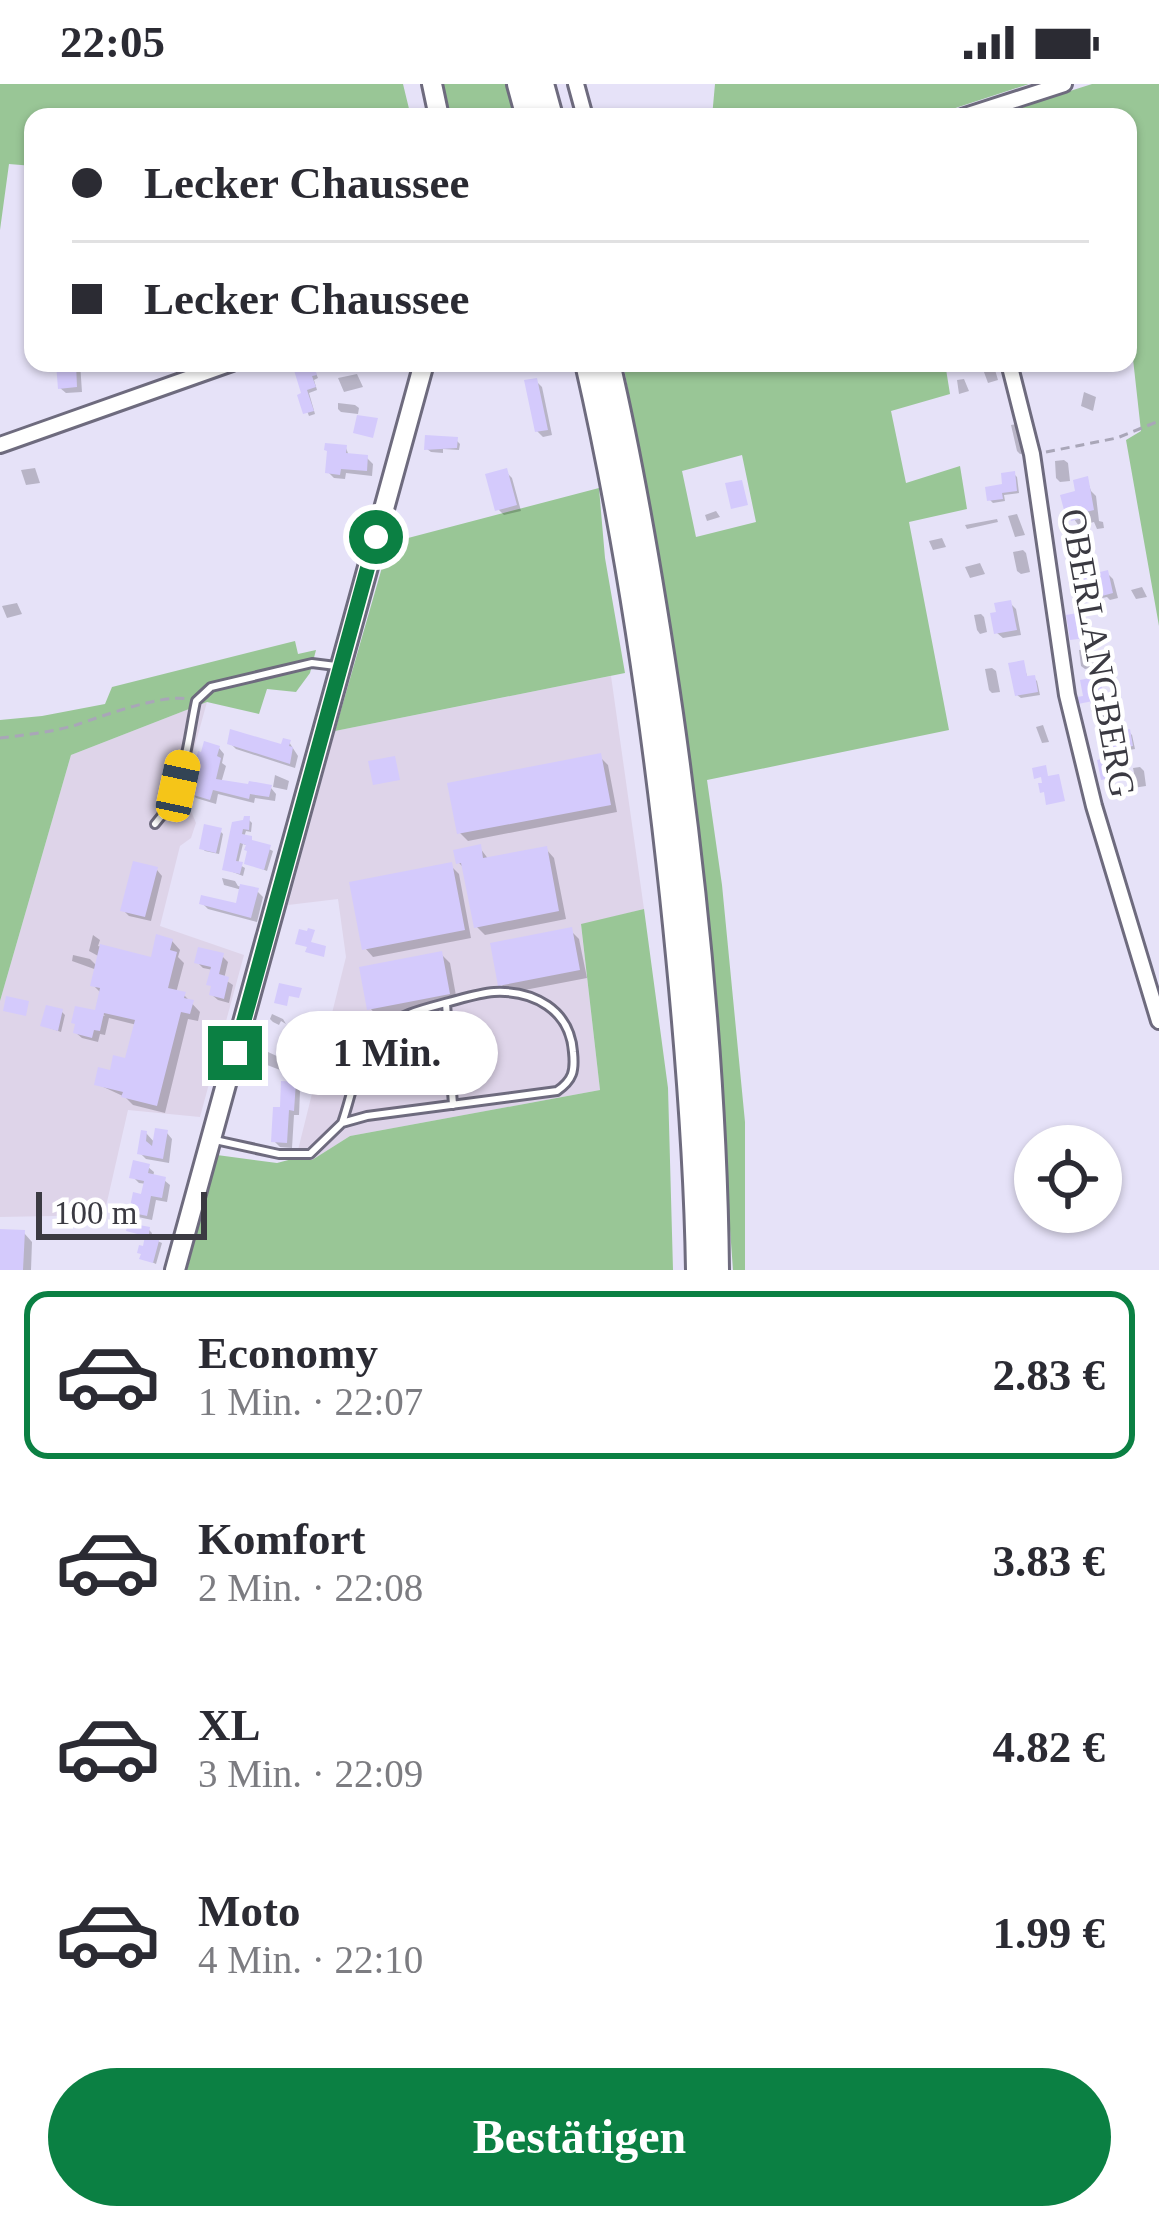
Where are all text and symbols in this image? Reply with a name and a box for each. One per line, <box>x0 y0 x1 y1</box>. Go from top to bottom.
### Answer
text: 22:05 <box>60 17 165 67</box>
text: Lecker Chaussee <box>144 158 469 208</box>
text: Lecker Chaussee <box>144 274 469 324</box>
street label: OBERLANGBERG <box>1053 506 1143 800</box>
route start <box>349 510 403 564</box>
car <box>153 747 203 825</box>
callout: 1 Min. <box>277 1011 499 1095</box>
route end <box>208 1026 262 1080</box>
text: 1 Min. <box>333 1031 441 1074</box>
map controls <box>1014 1125 1122 1233</box>
button: locate <box>1014 1125 1122 1233</box>
scale bar <box>36 1186 207 1239</box>
text: 100 m <box>54 1195 137 1231</box>
icon: car <box>54 1321 162 1429</box>
text: Economy <box>198 1328 378 1378</box>
text: 2.83 € <box>993 1350 1105 1400</box>
text: 1 Min. · 22:07 <box>198 1380 423 1423</box>
icon: car <box>54 1507 162 1615</box>
text: Komfort <box>198 1514 365 1564</box>
text: 3.83 € <box>993 1536 1105 1586</box>
text: 2 Min. · 22:08 <box>198 1566 423 1609</box>
icon: car <box>54 1693 162 1801</box>
text: XL <box>198 1700 261 1750</box>
text: 4.82 € <box>993 1722 1105 1772</box>
text: 3 Min. · 22:09 <box>198 1752 423 1795</box>
icon: car <box>54 1879 162 1987</box>
text: Moto <box>198 1886 300 1936</box>
text: 1.99 € <box>993 1908 1105 1958</box>
text: 4 Min. · 22:10 <box>198 1938 423 1981</box>
button: Bestätigen <box>48 2068 1111 2206</box>

